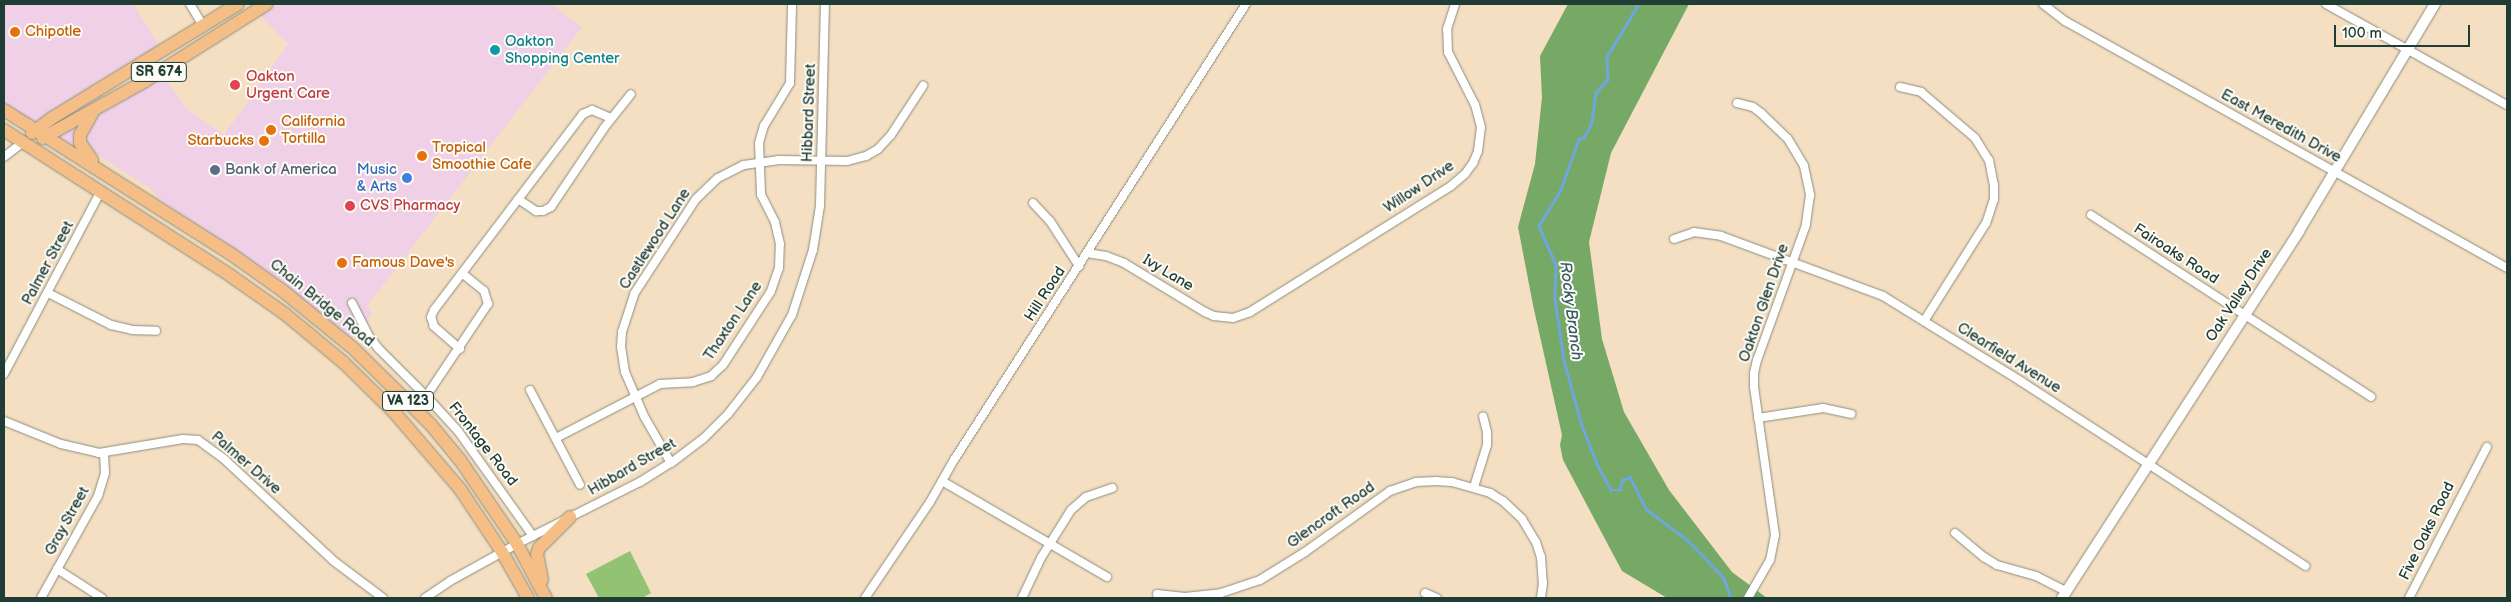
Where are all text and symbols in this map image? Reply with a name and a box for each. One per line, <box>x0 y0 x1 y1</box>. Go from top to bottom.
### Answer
scale bar <box>2336 15 2472 47</box>
place label: Chipotle <box>25 23 81 41</box>
text: 100 m <box>2342 24 2382 43</box>
marker: Chipotle <box>9 26 21 38</box>
place label: Oakton Shopping Center <box>505 32 619 67</box>
marker: Oakton Shopping Center <box>489 44 501 56</box>
road number: SR 674 <box>130 61 188 84</box>
street label: Hibbard Street <box>798 63 820 163</box>
place label: Oakton Urgent Care <box>246 67 330 102</box>
marker: Oakton Urgent Care <box>228 78 242 92</box>
street label: East Meredith Drive <box>2218 85 2344 167</box>
place label: California Tortilla <box>281 112 345 147</box>
marker: California Tortilla <box>265 124 277 136</box>
place label: Starbucks <box>187 132 254 150</box>
marker: Starbucks <box>258 135 270 147</box>
place label: Tropical Smoothie Cafe <box>432 138 532 173</box>
marker: Tropical Smoothie Cafe <box>416 150 428 162</box>
street label: Willow Drive <box>1380 157 1458 217</box>
place label: Music & Arts <box>356 160 397 195</box>
place label: Bank of America <box>225 161 337 179</box>
marker: Bank of America <box>209 164 221 176</box>
marker: Music & Arts <box>401 172 413 184</box>
street label: Castlewood Lane <box>616 185 694 293</box>
place label: CVS Pharmacy <box>360 197 460 215</box>
marker: CVS Pharmacy <box>344 200 356 212</box>
street label: Palmer Street <box>18 218 78 308</box>
street label: Fairoaks Road <box>2130 220 2222 288</box>
street label: Oakton Glen Drive <box>1735 242 1793 364</box>
street label: Oak Valley Drive <box>2202 244 2276 346</box>
street label: Ivy Lane <box>1139 251 1197 295</box>
place label: Famous Dave's <box>352 254 455 272</box>
street label: Chain Bridge Road <box>266 255 378 351</box>
marker: Famous Dave's <box>336 257 348 269</box>
water label: Rocky Branch <box>1554 260 1586 362</box>
street label: Hill Road <box>1021 263 1069 325</box>
street label: Thaxton Lane <box>700 278 766 364</box>
street label: Clearfield Avenue <box>1954 319 2064 397</box>
road number: VA 123 <box>382 390 434 412</box>
street label: Frontage Road <box>445 398 521 490</box>
street label: Palmer Drive <box>207 428 285 498</box>
street label: Hibbard Street <box>585 435 679 499</box>
street label: Glencroft Road <box>1284 478 1378 552</box>
street label: Five Oaks Road <box>2396 479 2458 583</box>
street label: Gray Street <box>40 483 94 559</box>

